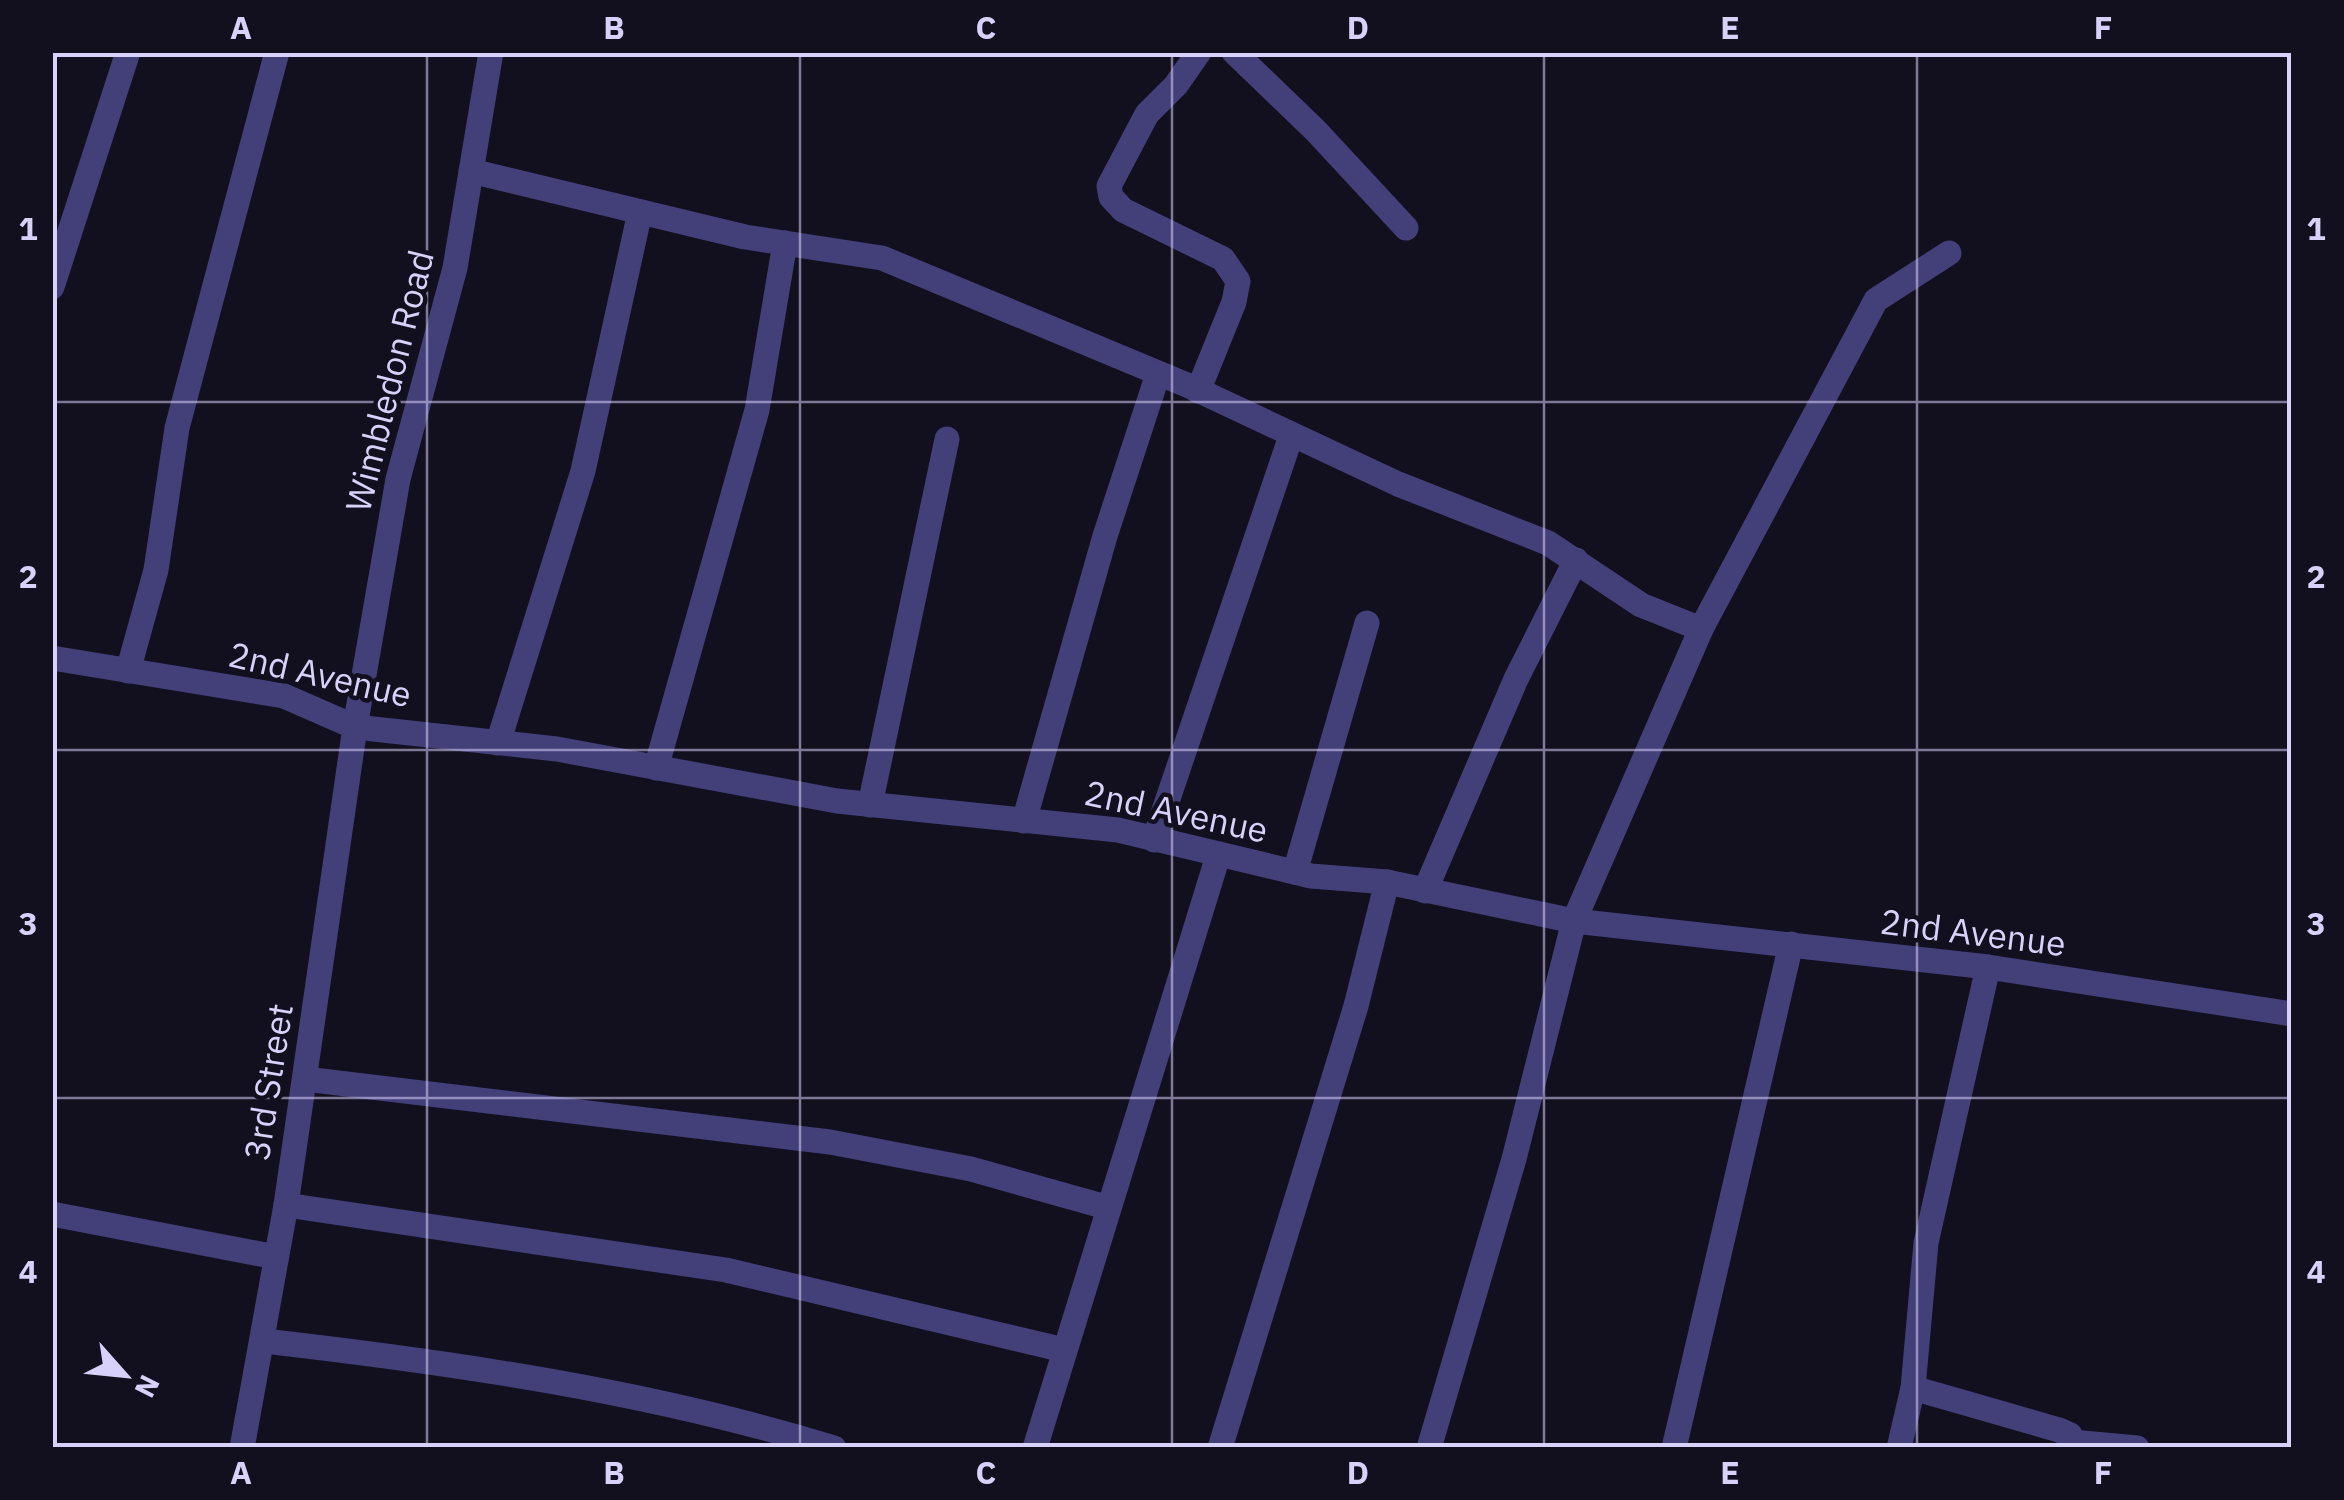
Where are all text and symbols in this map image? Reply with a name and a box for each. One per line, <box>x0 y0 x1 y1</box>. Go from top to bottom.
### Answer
text: A <box>230 6 252 48</box>
text: B <box>603 6 625 48</box>
text: C <box>976 6 996 48</box>
text: D <box>1347 6 1369 48</box>
text: E <box>1720 6 1740 48</box>
text: F <box>2094 6 2112 48</box>
text: 1 <box>18 207 38 249</box>
text: 1 <box>2306 207 2326 249</box>
street label: Wimbledon Road <box>334 245 444 516</box>
text: 2 <box>18 555 38 597</box>
text: 2 <box>2306 555 2326 597</box>
street label: 2nd Avenue <box>224 631 416 717</box>
street label: 2nd Avenue <box>1080 769 1272 853</box>
street label: 2nd Avenue <box>1878 898 2068 966</box>
text: 3 <box>18 902 38 944</box>
text: 3 <box>2306 902 2326 944</box>
street label: 3rd Street <box>233 1000 303 1164</box>
text: 4 <box>18 1250 38 1292</box>
text: 4 <box>2306 1250 2326 1292</box>
north arrow <box>75 1325 175 1425</box>
text: N <box>127 1369 169 1404</box>
text: A <box>230 1451 252 1493</box>
text: B <box>603 1451 625 1493</box>
text: C <box>976 1451 996 1493</box>
text: D <box>1347 1451 1369 1493</box>
text: E <box>1720 1451 1740 1493</box>
text: F <box>2094 1451 2112 1493</box>

